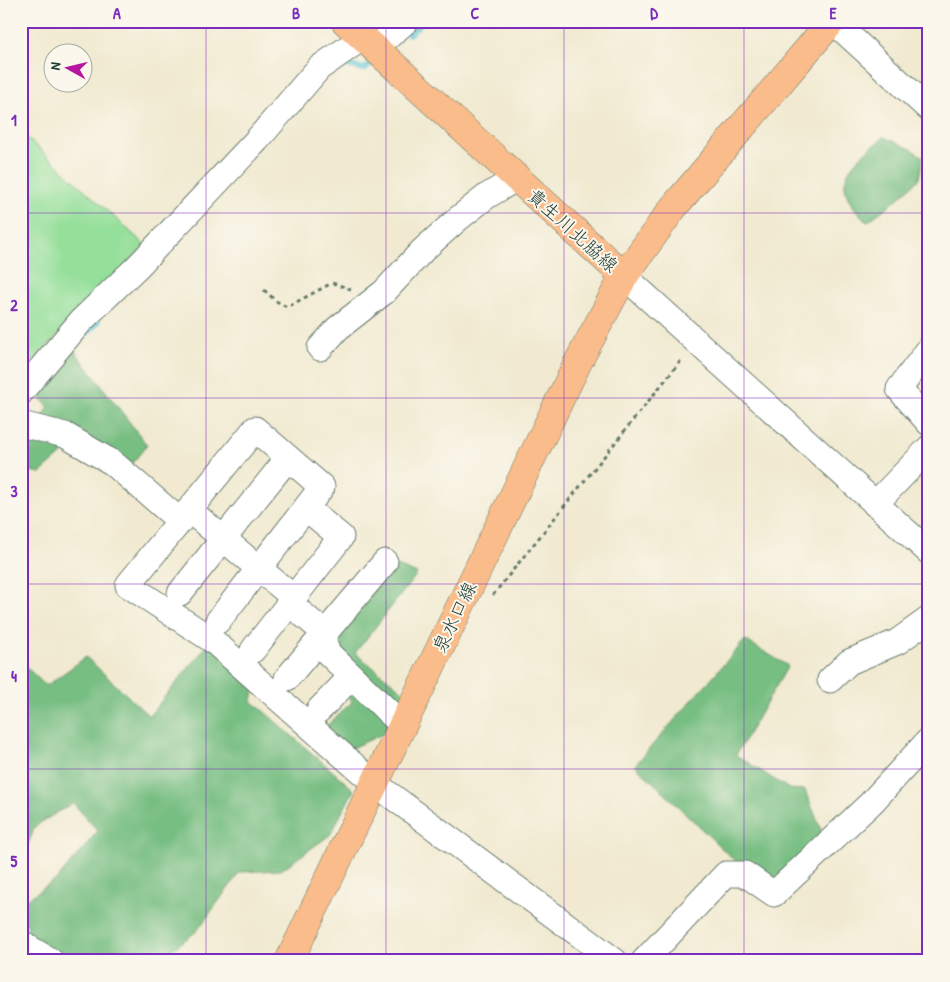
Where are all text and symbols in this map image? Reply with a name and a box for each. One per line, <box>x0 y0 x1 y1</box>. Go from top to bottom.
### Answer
text: A <box>113 2 121 24</box>
text: B <box>292 2 300 24</box>
text: C <box>471 2 480 24</box>
text: D <box>650 2 658 24</box>
text: E <box>829 2 837 24</box>
north arrow <box>42 42 92 92</box>
text: N <box>45 61 65 71</box>
text: 1 <box>11 109 17 131</box>
street label: 貴生川北脇線 <box>522 182 624 278</box>
text: 2 <box>10 294 18 316</box>
text: 3 <box>10 480 18 502</box>
street label: 泉水口線 <box>426 577 482 657</box>
text: 4 <box>11 665 17 687</box>
text: 5 <box>11 850 18 872</box>

